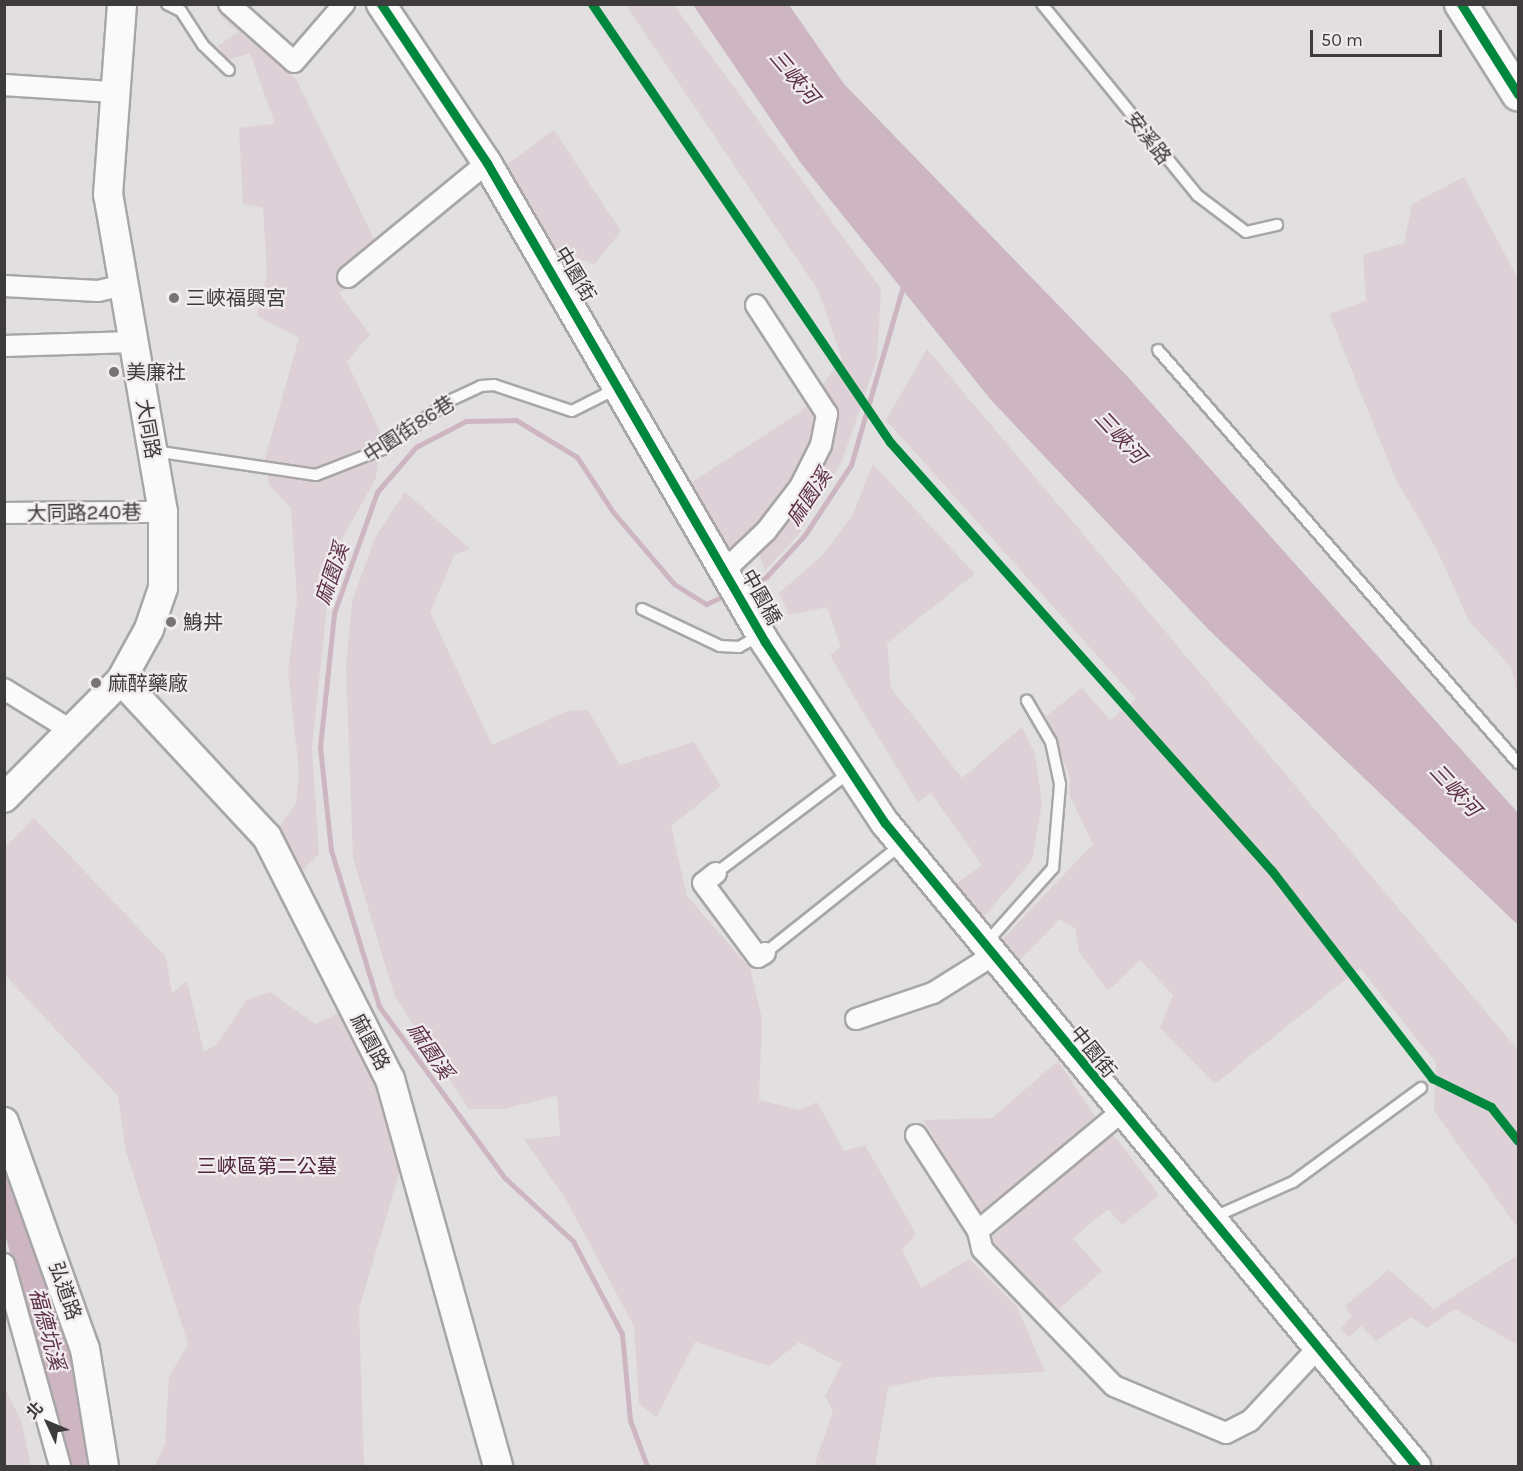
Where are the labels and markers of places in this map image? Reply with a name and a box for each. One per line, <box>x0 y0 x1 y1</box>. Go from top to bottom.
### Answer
place label: 三峽福興宮 <box>186 286 286 310</box>
marker: 三峽福興宮 <box>167 291 181 305</box>
place label: 美廉社 <box>126 360 186 384</box>
marker: 美廉社 <box>107 365 121 379</box>
place label: 鯓丼 <box>183 610 223 634</box>
marker: 鯓丼 <box>164 615 178 629</box>
place label: 麻醉藥廠 <box>108 671 188 695</box>
marker: 麻醉藥廠 <box>89 676 103 690</box>

